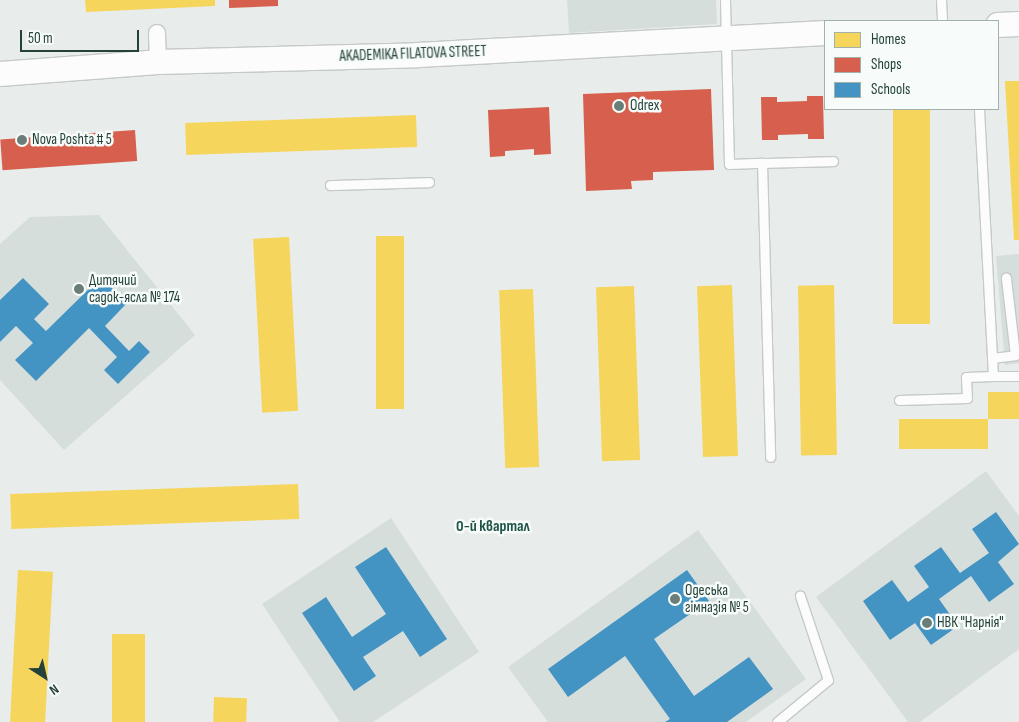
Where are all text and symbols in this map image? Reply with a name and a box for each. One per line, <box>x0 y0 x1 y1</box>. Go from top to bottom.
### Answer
scale bar <box>22 20 141 52</box>
legend <box>824 20 999 110</box>
text: 50 m <box>28 29 53 48</box>
text: Homes <box>871 30 906 49</box>
street label: AKADEMIKA FILATOVA STREET <box>339 42 487 66</box>
text: Shops <box>871 55 902 74</box>
text: Schools <box>871 80 910 99</box>
place label: Odrex <box>630 97 659 115</box>
marker: Odrex <box>612 99 626 113</box>
place label: Nova Poshta # 5 <box>32 131 112 149</box>
marker: Nova Poshta # 5 <box>16 134 28 146</box>
place label: Дитячий садок-ясла № 174 <box>89 271 180 306</box>
marker: Дитячий садок-ясла № 174 <box>73 283 85 295</box>
district label: 0-й квартал <box>456 517 530 537</box>
place label: Одеська гімназія № 5 <box>685 581 749 616</box>
marker: Одеська гімназія № 5 <box>669 593 681 605</box>
place label: НВК "Нарнія" <box>937 614 1004 632</box>
marker: НВК "Нарнія" <box>921 617 933 629</box>
north arrow <box>20 652 70 702</box>
text: N <box>46 681 62 699</box>

